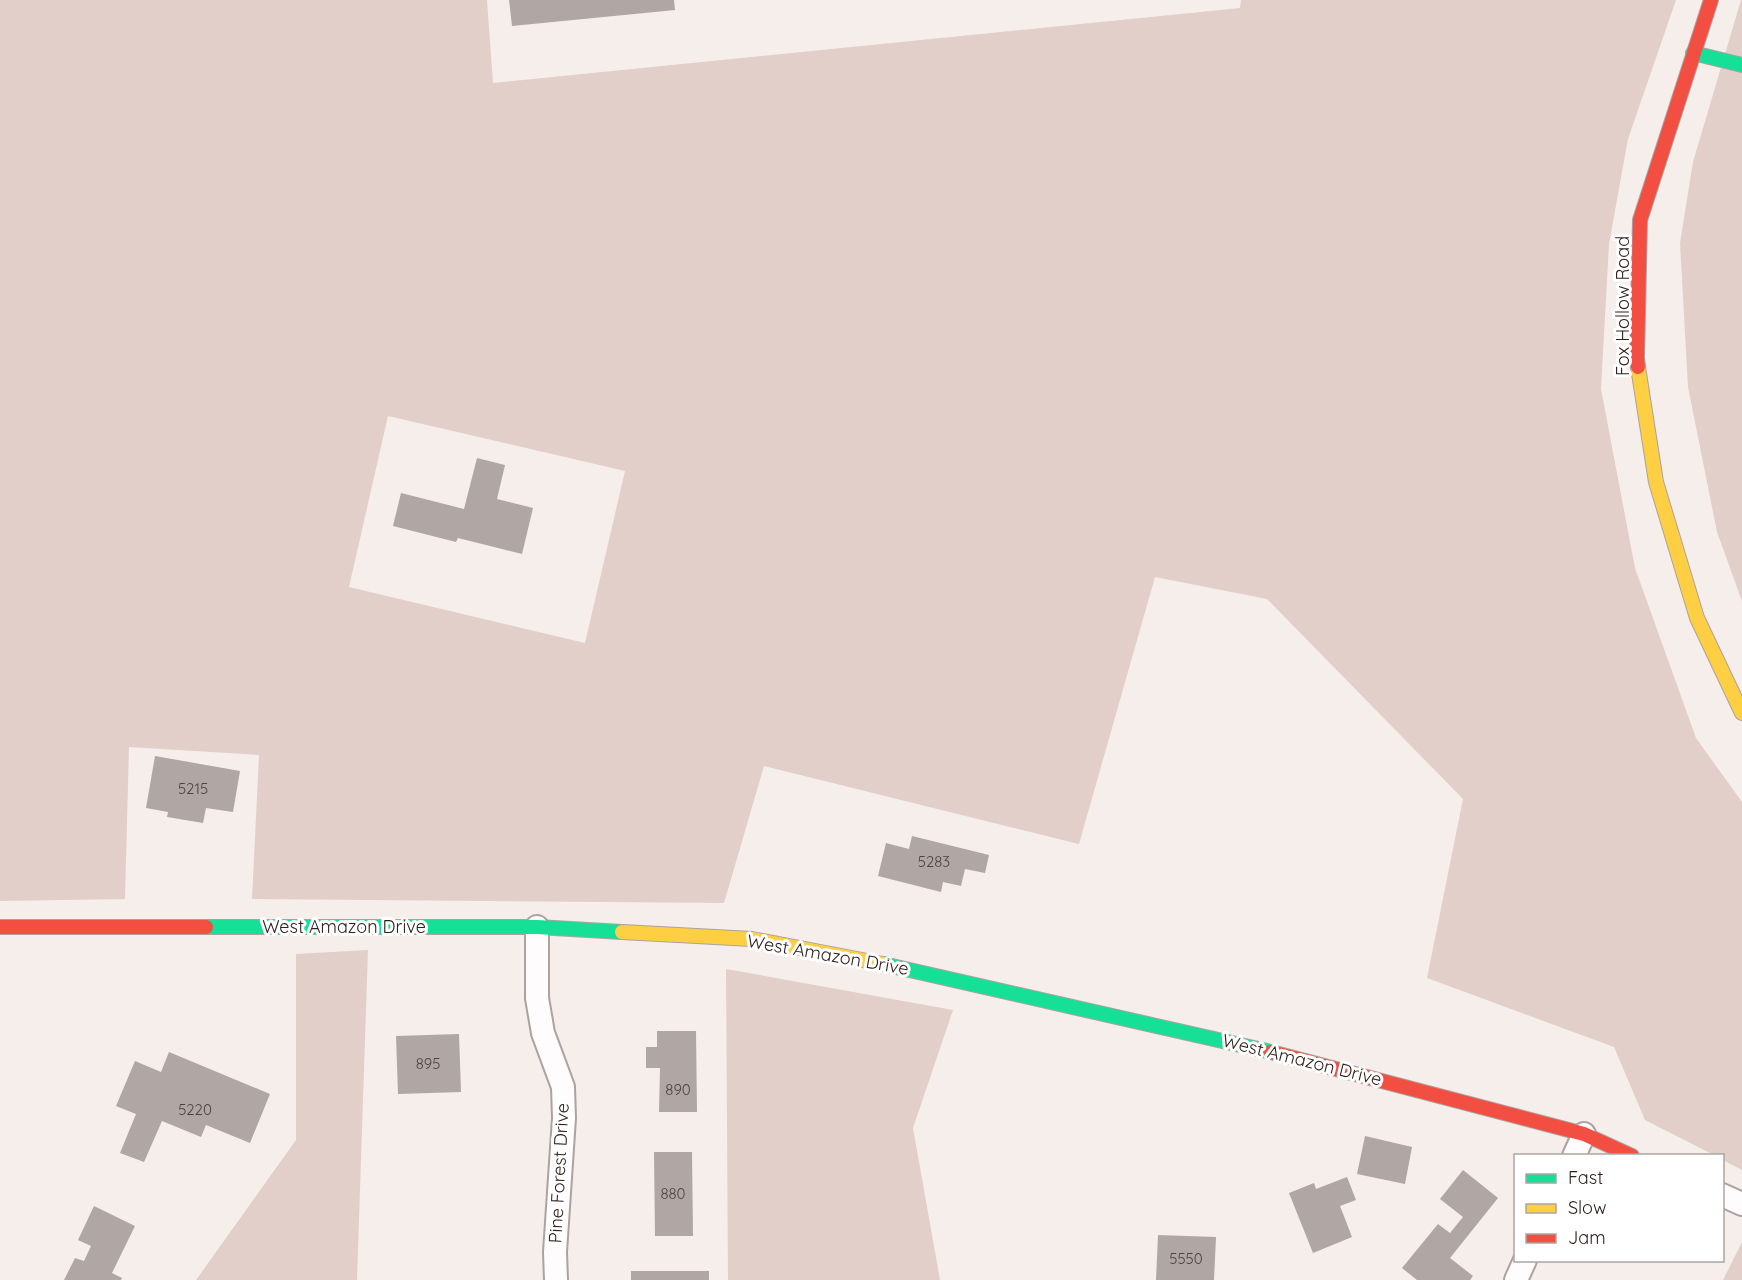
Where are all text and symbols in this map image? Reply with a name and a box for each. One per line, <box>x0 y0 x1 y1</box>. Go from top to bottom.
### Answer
street label: Fox Hollow Road <box>1611 236 1634 376</box>
house number: 5215 <box>178 779 208 798</box>
house number: 5283 <box>918 852 950 871</box>
street label: West Amazon Drive <box>262 915 426 938</box>
street label: West Amazon Drive <box>745 929 911 980</box>
street label: West Amazon Drive <box>1220 1029 1384 1090</box>
house number: 895 <box>416 1054 440 1073</box>
house number: 890 <box>665 1080 691 1099</box>
house number: 5220 <box>178 1100 212 1119</box>
street label: Pine Forest Drive <box>543 1102 574 1244</box>
legend <box>1514 1154 1724 1262</box>
text: Fast <box>1568 1166 1603 1189</box>
house number: 880 <box>660 1184 686 1203</box>
text: Slow <box>1568 1196 1606 1219</box>
text: Jam <box>1568 1226 1606 1249</box>
house number: 5550 <box>1169 1249 1203 1268</box>

